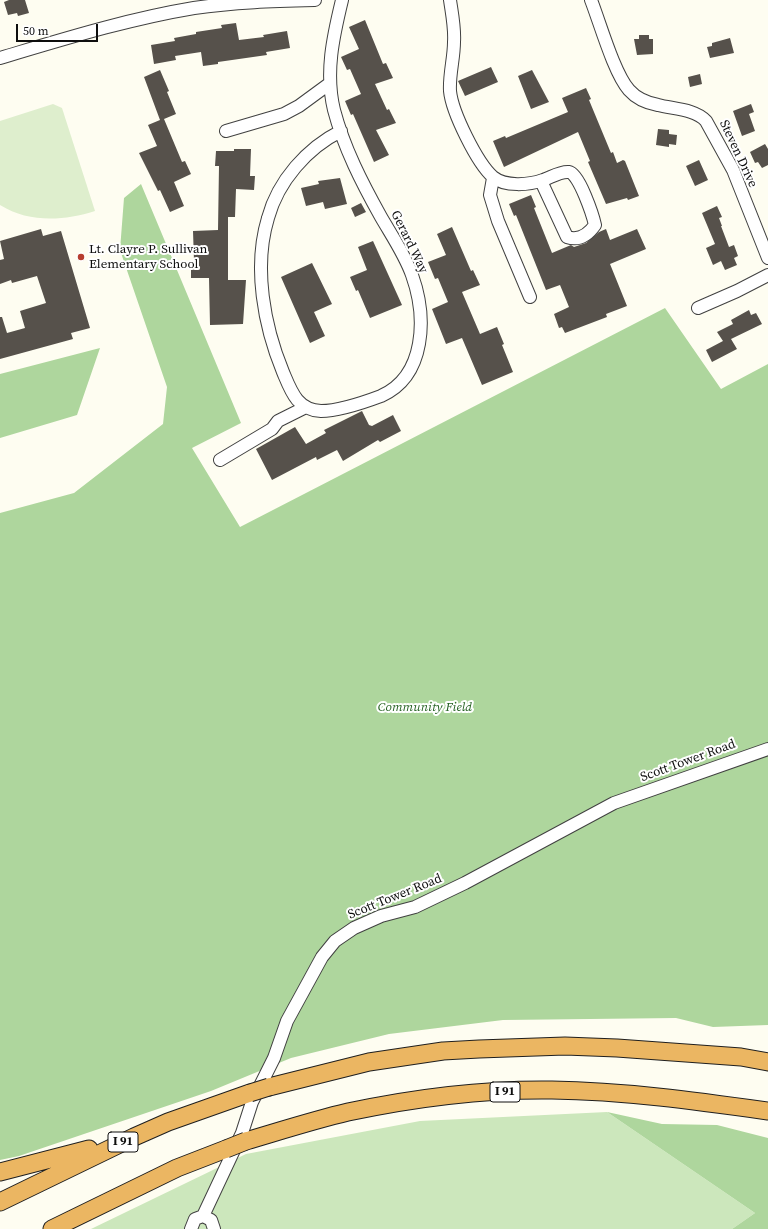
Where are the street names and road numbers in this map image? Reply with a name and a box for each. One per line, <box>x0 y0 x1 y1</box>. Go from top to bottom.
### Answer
street label: Steven Drive <box>716 118 760 190</box>
street label: Gerard Way <box>387 208 431 276</box>
street label: Scott Tower Road <box>638 737 738 785</box>
street label: Scott Tower Road <box>346 871 444 923</box>
road number: I 91 <box>490 1082 520 1102</box>
road number: I 91 <box>108 1132 138 1152</box>

